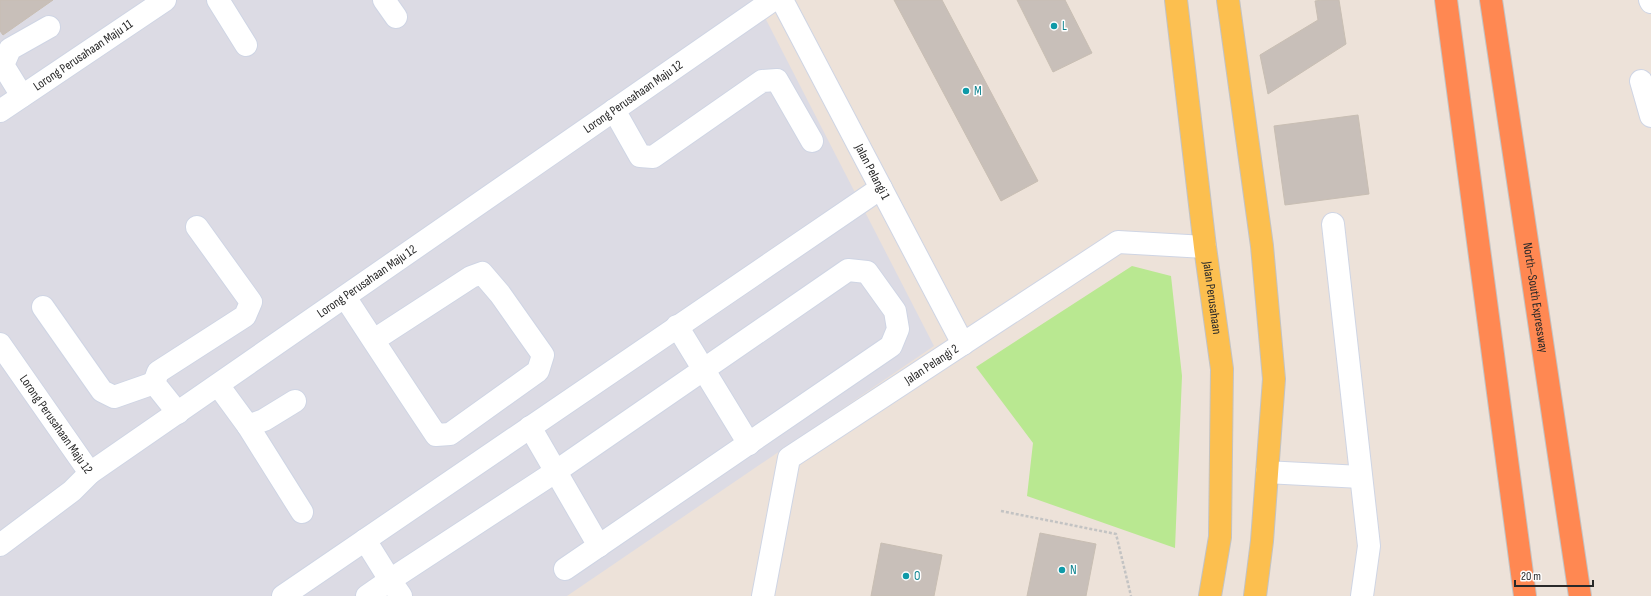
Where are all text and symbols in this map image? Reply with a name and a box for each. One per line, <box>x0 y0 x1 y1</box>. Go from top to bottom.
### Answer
street label: Lorong Perusahaan Maju 11 <box>30 16 136 94</box>
place label: L <box>1062 18 1067 34</box>
marker: L <box>1049 21 1059 31</box>
street label: Lorong Perusahaan Maju 12 <box>580 57 686 137</box>
place label: M <box>974 83 982 99</box>
marker: M <box>961 86 971 96</box>
street label: Jalan Pelangi 1 <box>851 140 894 203</box>
street label: Lorong Perusahaan Maju 12 <box>314 241 420 321</box>
street label: North–South Expressway <box>1519 241 1552 354</box>
street label: Jalan Perusahaan <box>1199 259 1225 335</box>
street label: Jalan Pelangi 2 <box>901 341 962 389</box>
street label: Lorong Perusahaan Maju 12 <box>16 372 96 477</box>
place label: N <box>1070 562 1077 578</box>
scale bar <box>1515 562 1593 588</box>
marker: N <box>1057 565 1067 575</box>
place label: O <box>914 568 920 584</box>
text: 20 m <box>1521 569 1541 584</box>
marker: O <box>901 571 911 581</box>

